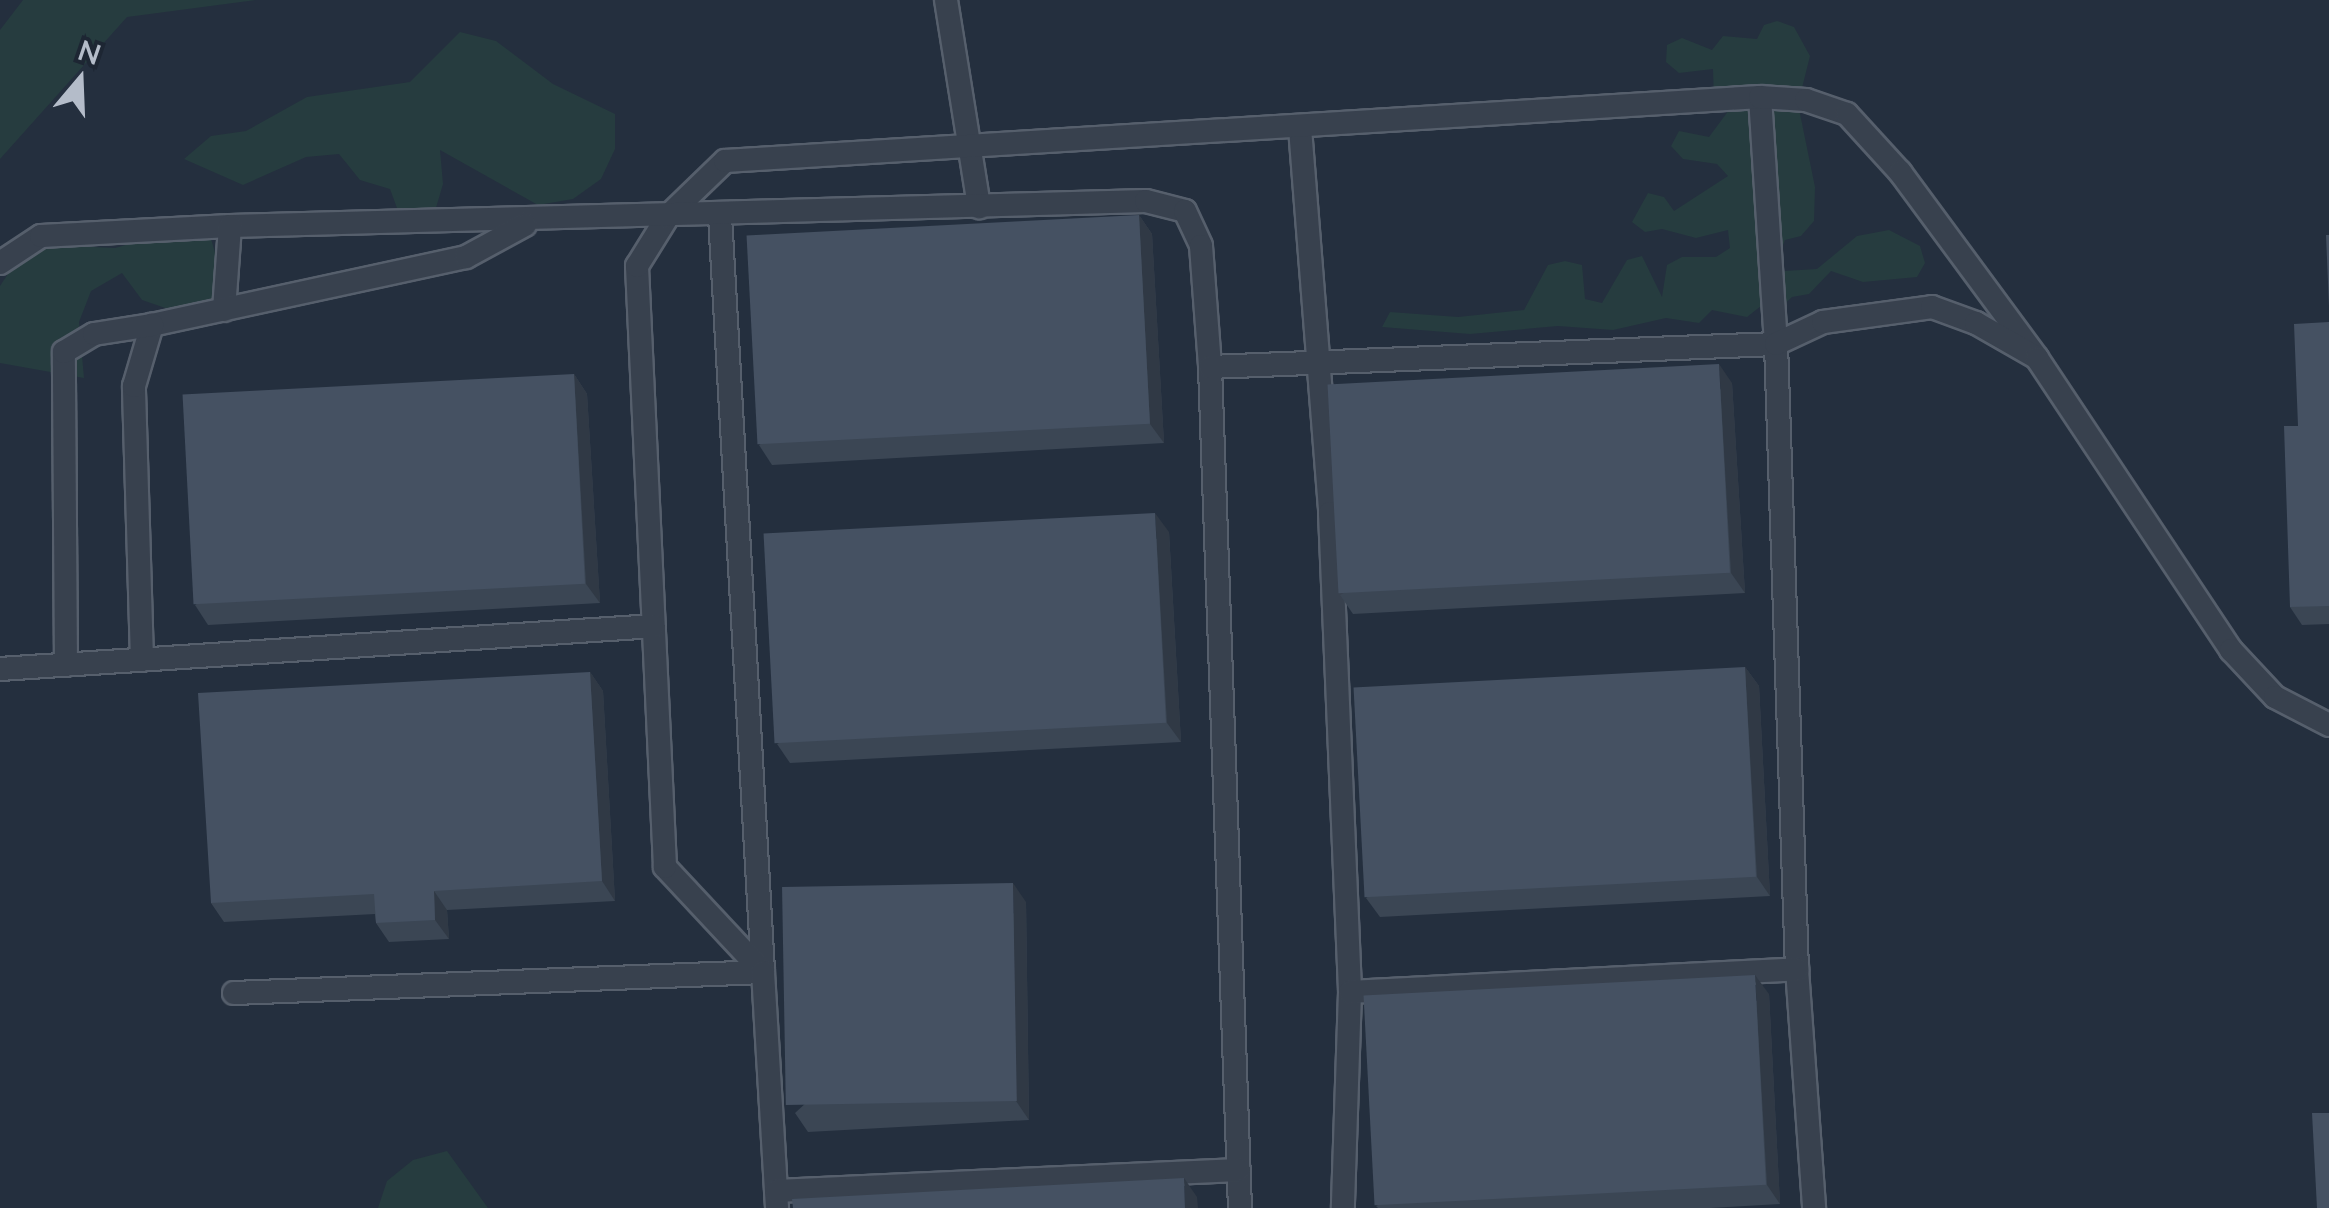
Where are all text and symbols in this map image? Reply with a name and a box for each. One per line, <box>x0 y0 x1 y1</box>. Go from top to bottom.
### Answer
north arrow <box>30 30 130 130</box>
text: N <box>74 32 105 71</box>

